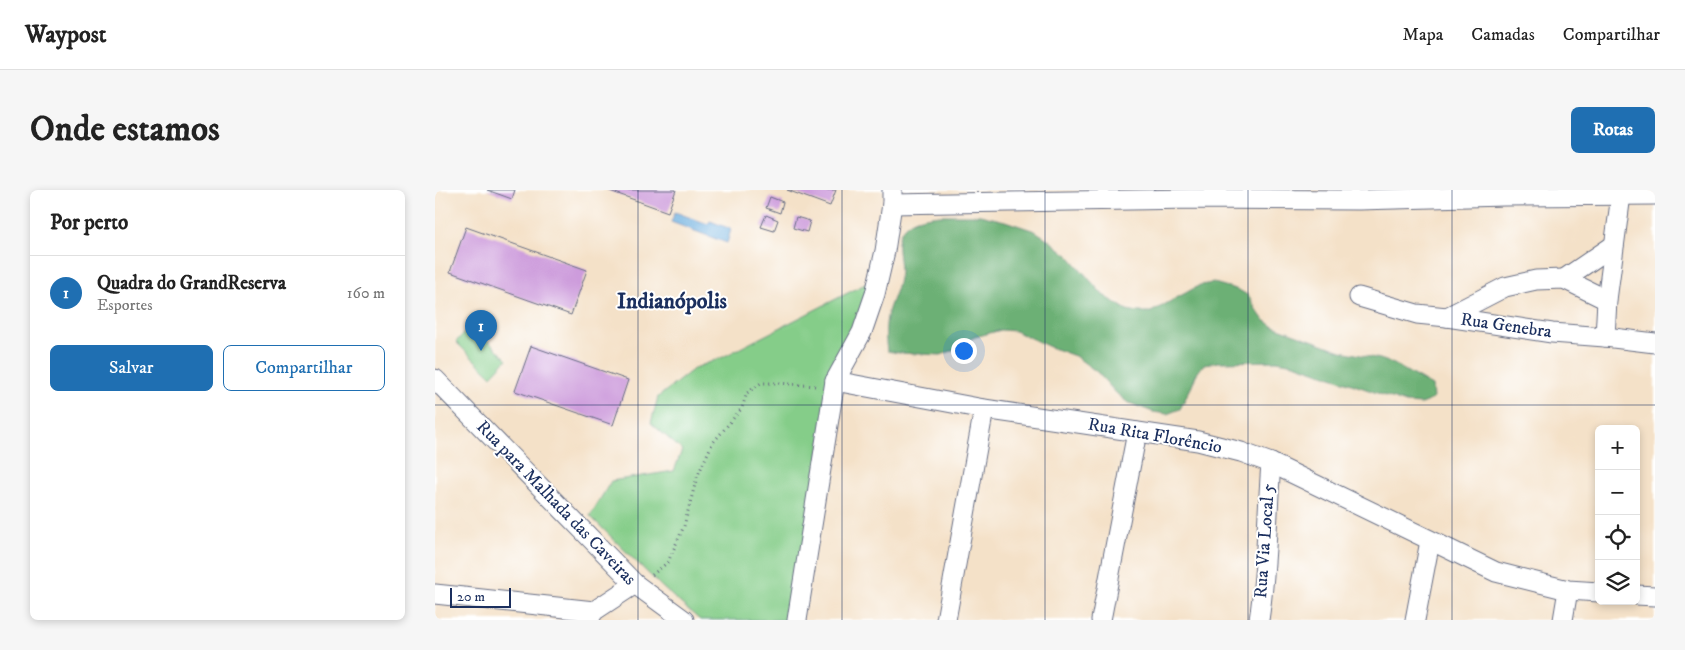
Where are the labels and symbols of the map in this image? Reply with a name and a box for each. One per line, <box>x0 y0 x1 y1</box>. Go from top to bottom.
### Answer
district label: Indianópolis <box>617 288 728 315</box>
street label: Rua Genebra <box>1459 309 1553 343</box>
pin: 1 <box>465 310 497 351</box>
your location <box>951 338 977 364</box>
street label: Rua Rita Florêncio <box>1086 413 1224 459</box>
street label: Rua para Malhada das Caveiras <box>471 416 641 590</box>
street label: Rua Via Local 5 <box>1250 483 1280 599</box>
scale bar <box>450 585 511 608</box>

